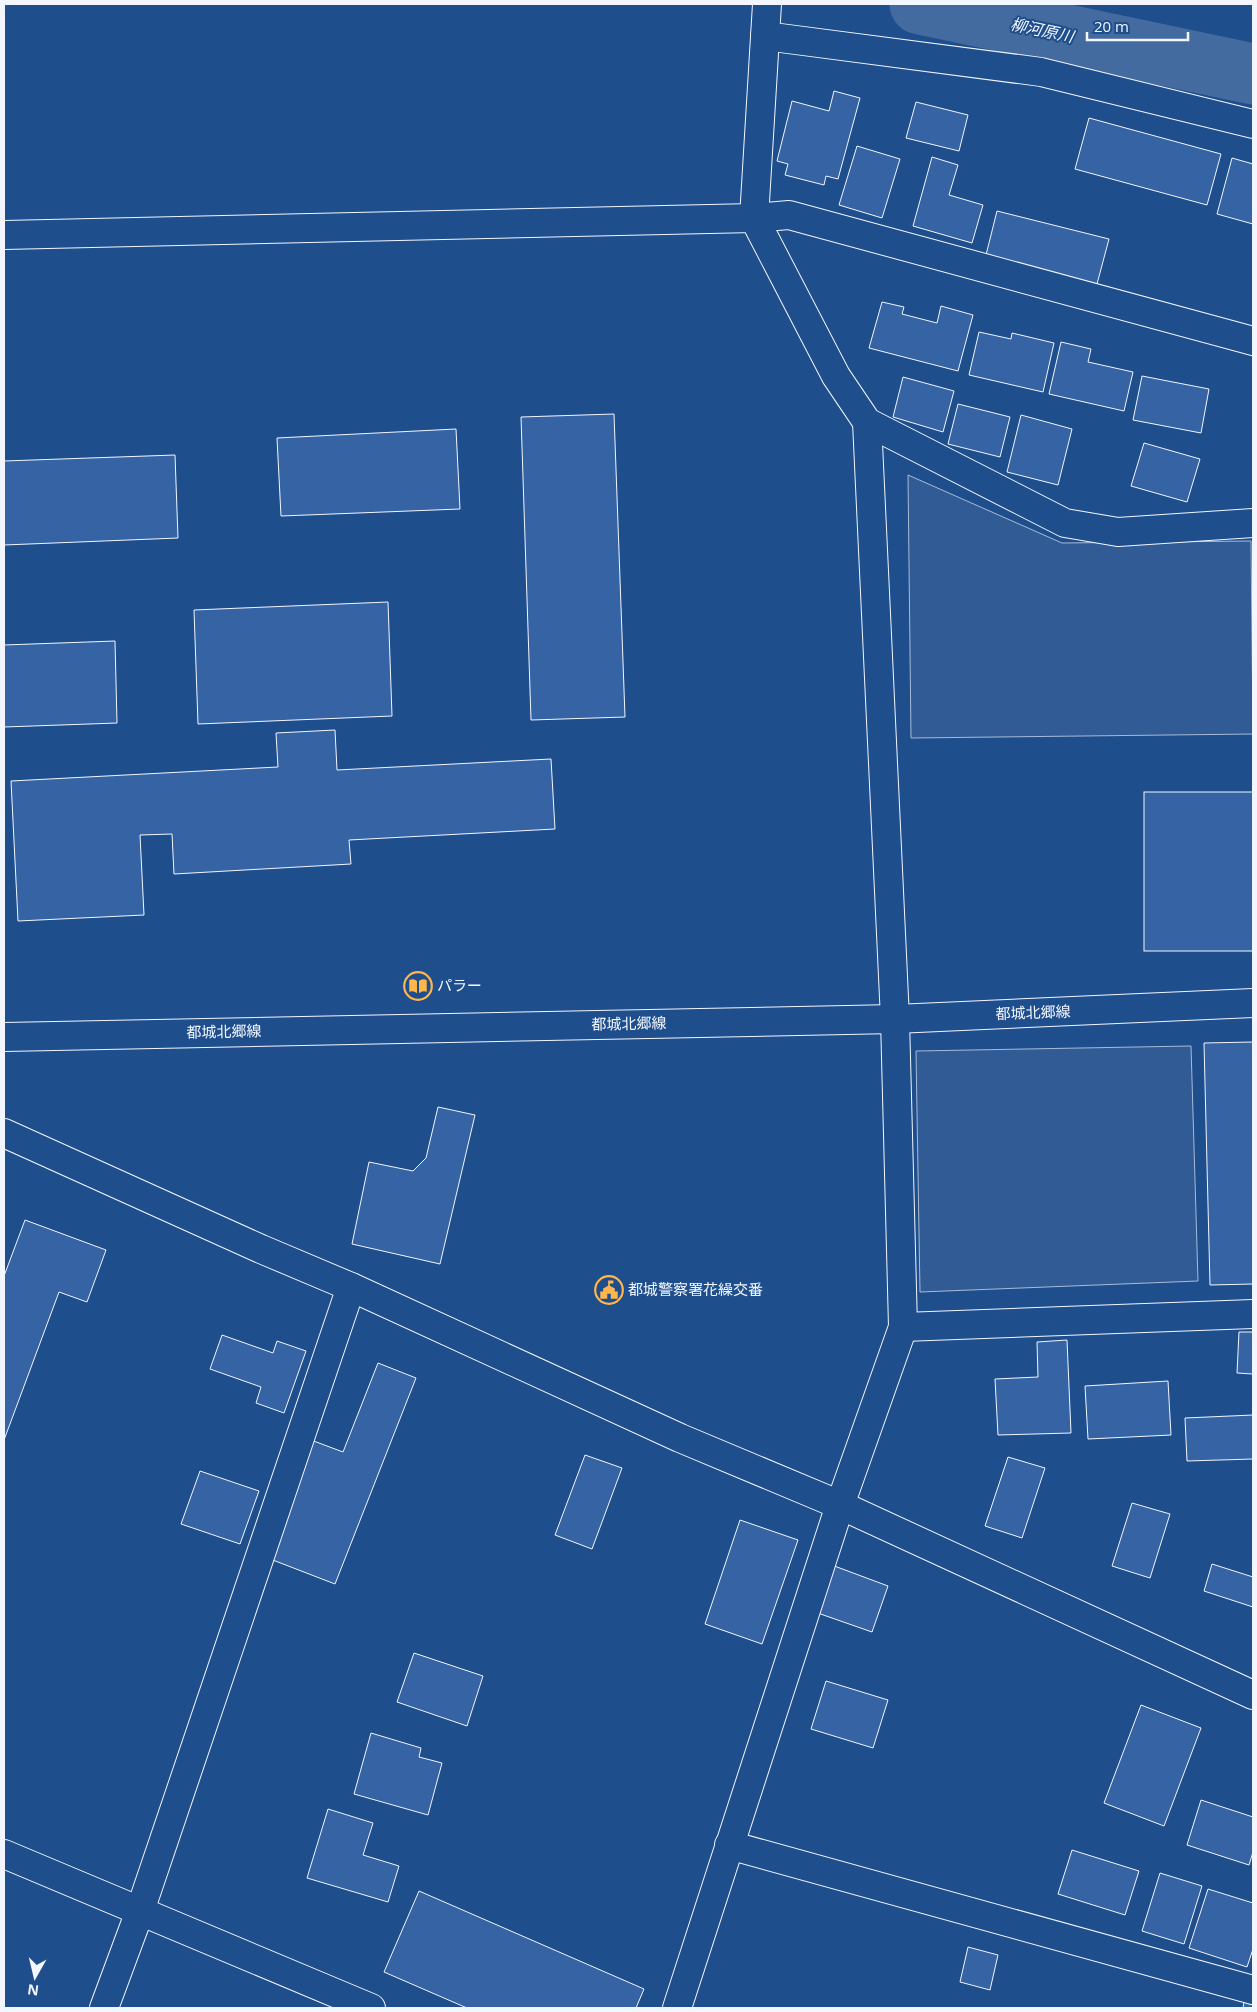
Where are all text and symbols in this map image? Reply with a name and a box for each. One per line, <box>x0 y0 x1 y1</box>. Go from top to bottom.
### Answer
scale bar <box>1087 10 1188 42</box>
water label: 柳河原川 <box>1008 13 1078 48</box>
text: 20 m <box>1094 16 1129 36</box>
library icon: パラー <box>403 971 433 1001</box>
place label: パラー <box>437 975 482 995</box>
street label: 都城北郷線 <box>995 1001 1071 1023</box>
street label: 都城北郷線 <box>591 1012 667 1034</box>
street label: 都城北郷線 <box>186 1020 262 1042</box>
public building icon: 都城警察署花繰交番 <box>594 1275 624 1305</box>
place label: 都城警察署花繰交番 <box>628 1279 763 1299</box>
north arrow <box>10 1952 60 2002</box>
text: N <box>26 1980 40 2001</box>

